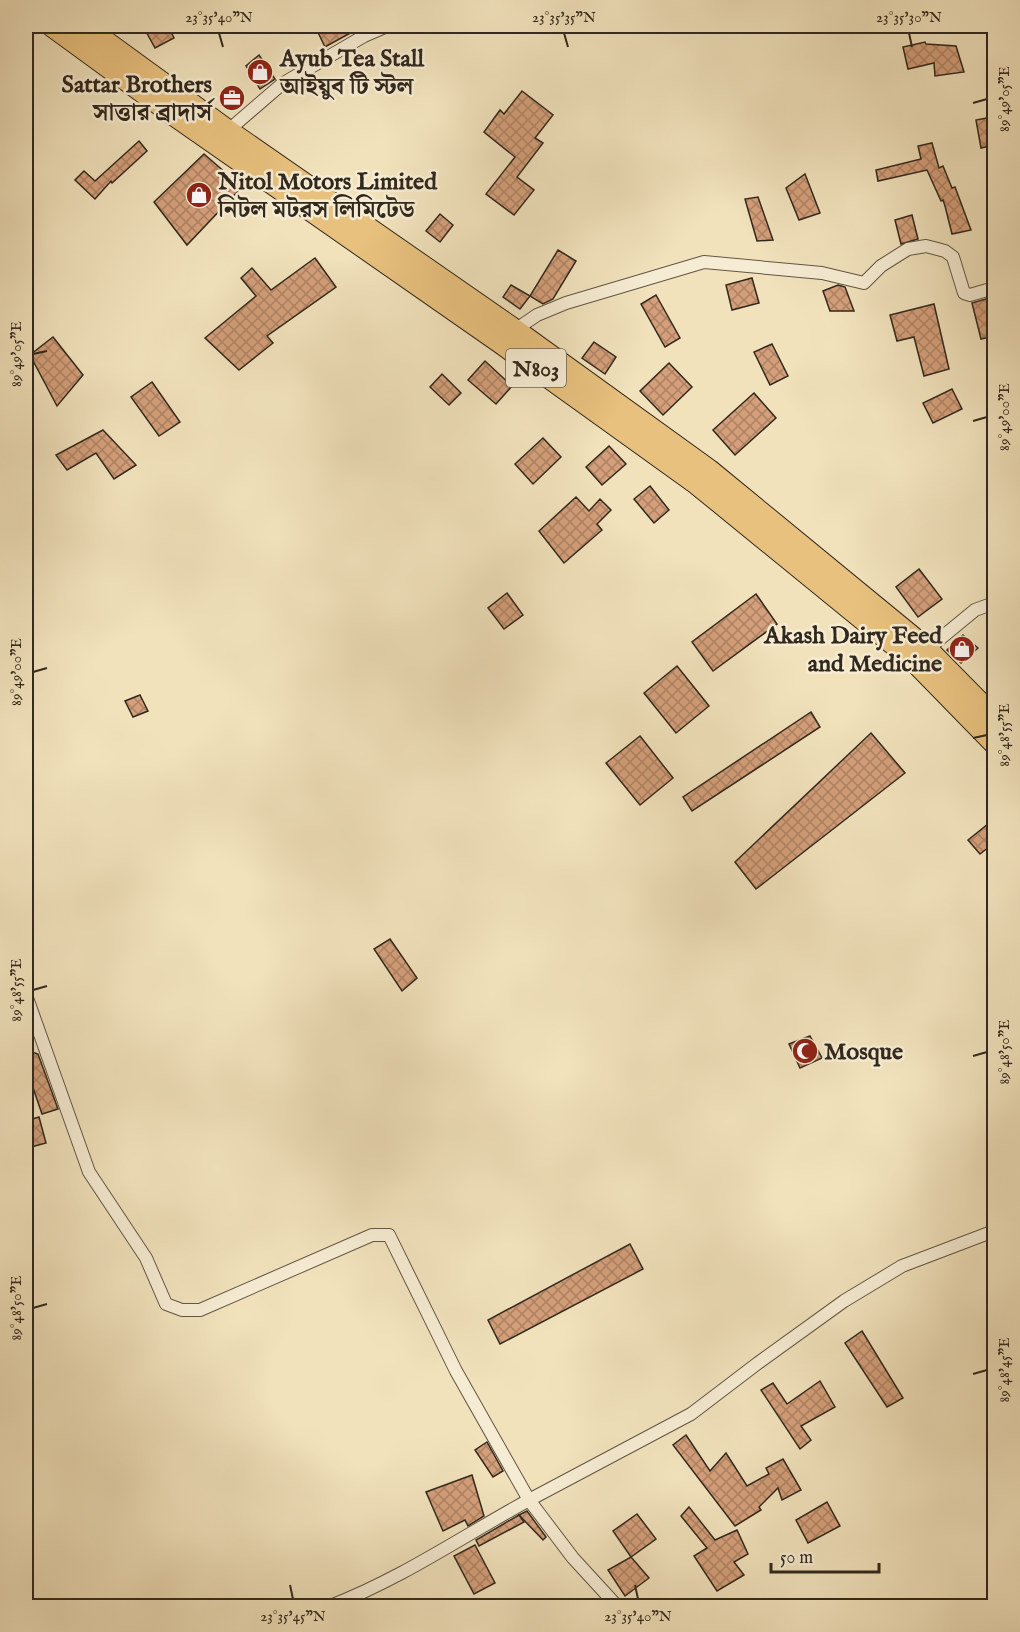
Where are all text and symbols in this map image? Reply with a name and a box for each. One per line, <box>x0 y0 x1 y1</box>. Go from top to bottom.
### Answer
text: 23°35'40"N <box>185 8 253 27</box>
text: 23°35'35"N <box>532 8 596 27</box>
text: 23°35'30"N <box>876 8 942 27</box>
place label: Ayub Tea Stall আইয়ুব টি স্টল <box>279 44 424 103</box>
shop icon: Ayub Tea Stall আইয়ুব টি স্টল <box>245 57 275 87</box>
text: 89°49'05"E <box>995 66 1014 132</box>
place label: Sattar Brothers সাত্তার ব্রাদার্স <box>62 70 216 129</box>
office icon: Sattar Brothers সাত্তার ব্রাদার্স <box>217 83 247 113</box>
place label: Nitol Motors Limited নিটল মটরস লিমিটেড <box>217 167 438 226</box>
shop icon: Nitol Motors Limited নিটল মটরস লিমিটেড <box>184 180 214 210</box>
text: 89°49'05"E <box>7 321 26 387</box>
road number: N803 <box>506 349 566 387</box>
text: 89°49'00"E <box>995 383 1014 451</box>
place label: Akash Dairy Feed and Medicine <box>763 621 943 680</box>
shop icon: Akash Dairy Feed and Medicine <box>947 634 977 664</box>
text: 89°49'00"E <box>7 638 26 706</box>
text: 89°48'55"E <box>995 703 1014 767</box>
text: 89°48'55"E <box>7 958 26 1022</box>
text: 89°48'50"E <box>995 1019 1014 1085</box>
mosque icon: Mosque <box>790 1036 820 1066</box>
place label: Mosque <box>824 1037 903 1068</box>
text: 89°48'50"E <box>7 1275 26 1341</box>
text: 89°48'45"E <box>995 1337 1014 1403</box>
scale bar <box>771 1536 879 1574</box>
text: 50 m <box>780 1547 813 1570</box>
text: 23°35'45"N <box>260 1607 326 1626</box>
text: 23°35'40"N <box>604 1607 672 1626</box>

